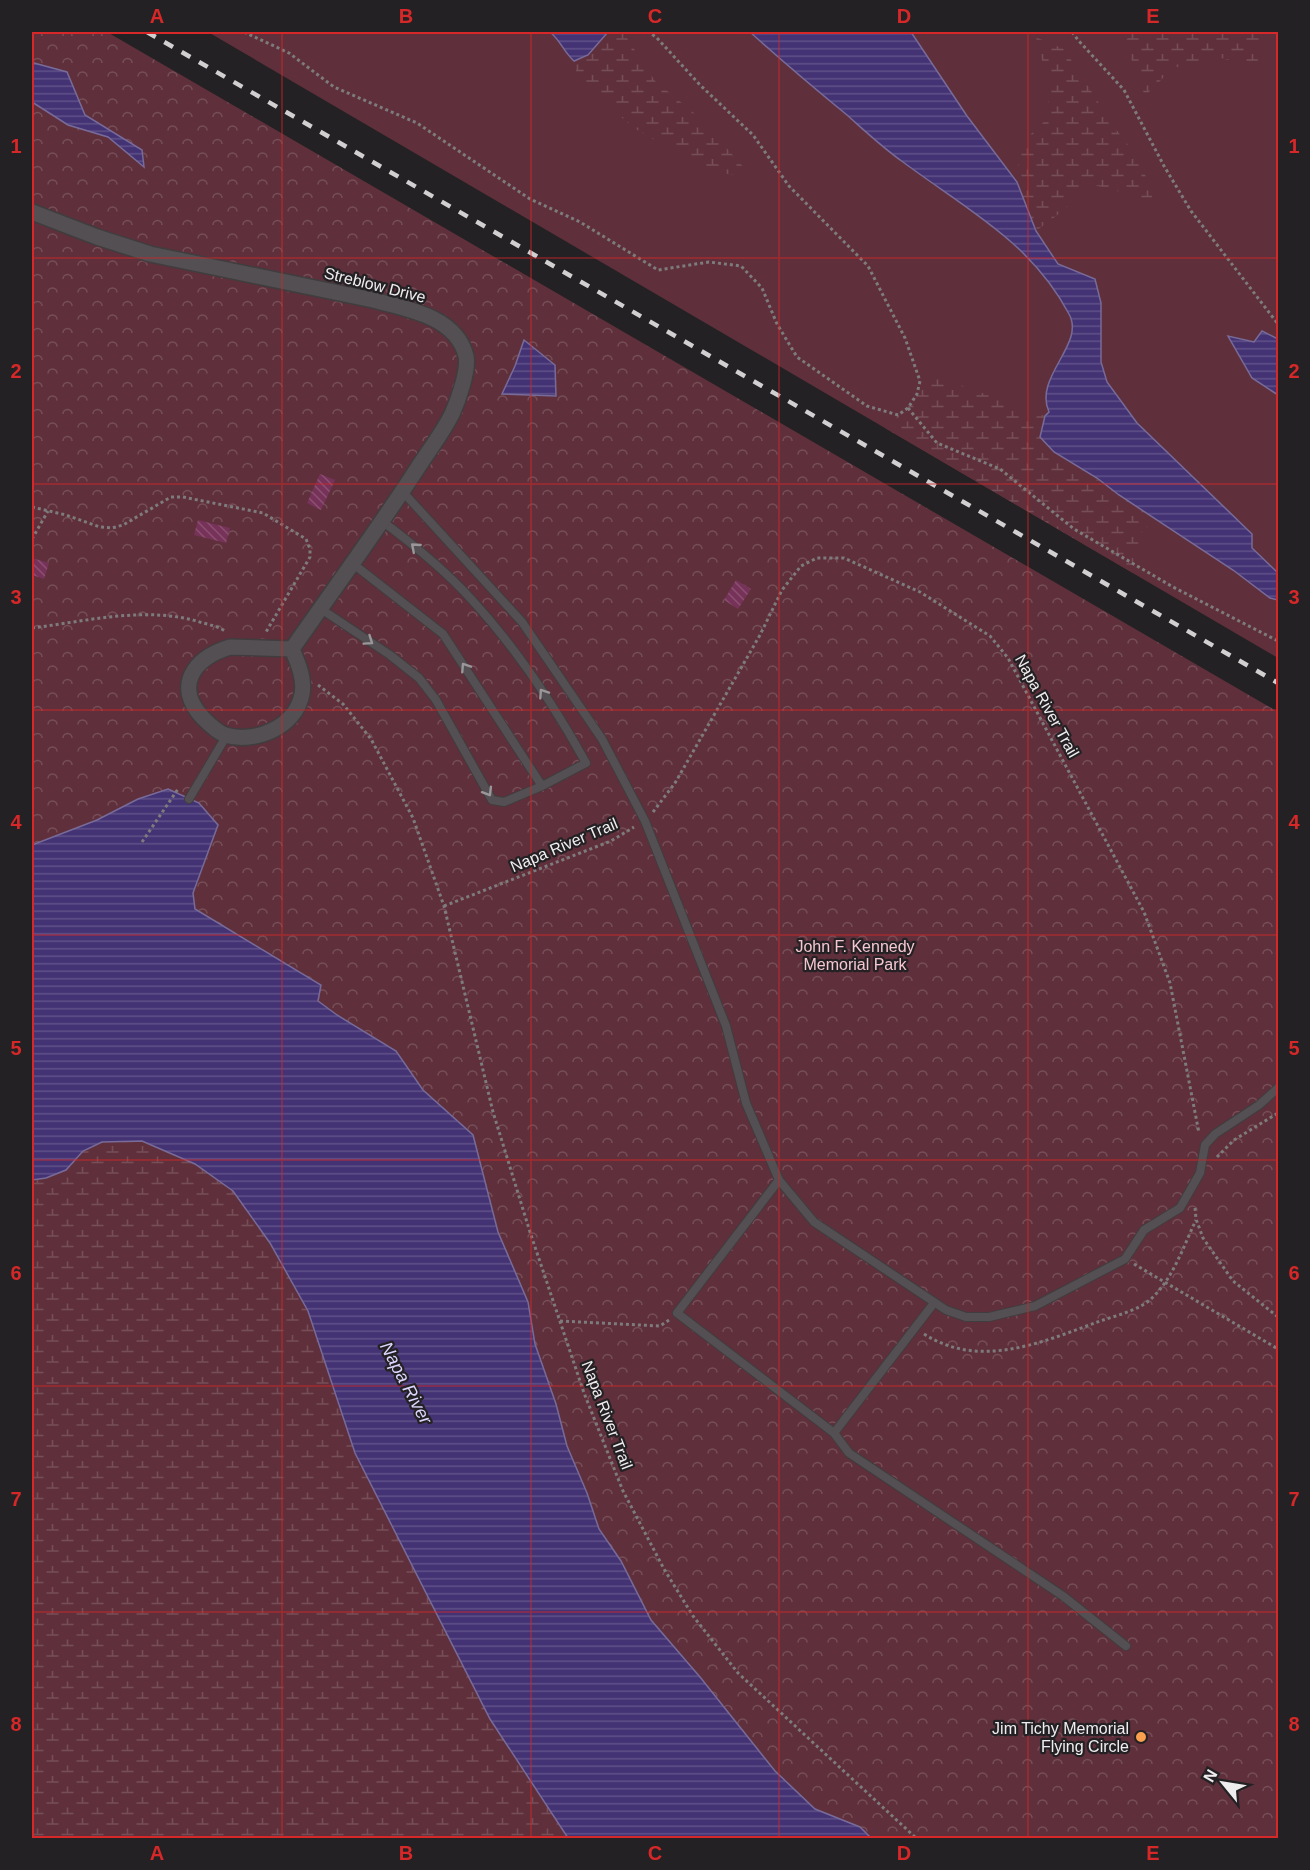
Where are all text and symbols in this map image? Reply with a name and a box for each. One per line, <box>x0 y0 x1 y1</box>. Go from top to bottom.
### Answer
text: A <box>150 5 164 27</box>
text: B <box>399 5 413 27</box>
text: C <box>648 5 662 27</box>
text: D <box>897 5 911 27</box>
text: E <box>1146 5 1160 27</box>
text: 1 <box>10 135 22 157</box>
text: 1 <box>1288 135 1300 157</box>
street label: Streblow Drive <box>322 264 428 306</box>
text: 2 <box>10 360 22 382</box>
text: 2 <box>1288 360 1300 382</box>
one-way arrow <box>411 543 422 554</box>
text: 3 <box>10 586 22 608</box>
text: 3 <box>1288 586 1300 608</box>
one-way arrow <box>362 634 373 645</box>
street label: Napa River Trail <box>1012 652 1082 760</box>
one-way arrow <box>460 663 472 673</box>
one-way arrow <box>539 689 550 700</box>
one-way arrow <box>480 785 491 796</box>
text: 4 <box>10 811 22 833</box>
text: 4 <box>1288 811 1300 833</box>
street label: Napa River Trail <box>508 815 620 875</box>
park label: John F. Kennedy Memorial Park <box>795 938 915 973</box>
text: 5 <box>10 1037 22 1059</box>
text: 5 <box>1288 1037 1300 1059</box>
text: 6 <box>10 1262 22 1284</box>
text: 6 <box>1288 1262 1300 1284</box>
water label: Napa River <box>376 1339 436 1428</box>
street label: Napa River Trail <box>579 1358 635 1472</box>
text: 7 <box>10 1488 22 1510</box>
text: 7 <box>1288 1488 1300 1510</box>
text: 8 <box>10 1713 22 1735</box>
text: 8 <box>1288 1713 1300 1735</box>
place label: Jim Tichy Memorial Flying Circle <box>992 1720 1129 1755</box>
marker: Jim Tichy Memorial Flying Circle <box>1134 1730 1148 1744</box>
north arrow <box>1193 1753 1253 1813</box>
text: N <box>1200 1766 1221 1785</box>
text: A <box>150 1842 164 1864</box>
text: B <box>399 1842 413 1864</box>
text: C <box>648 1842 662 1864</box>
text: D <box>897 1842 911 1864</box>
text: E <box>1146 1842 1160 1864</box>

